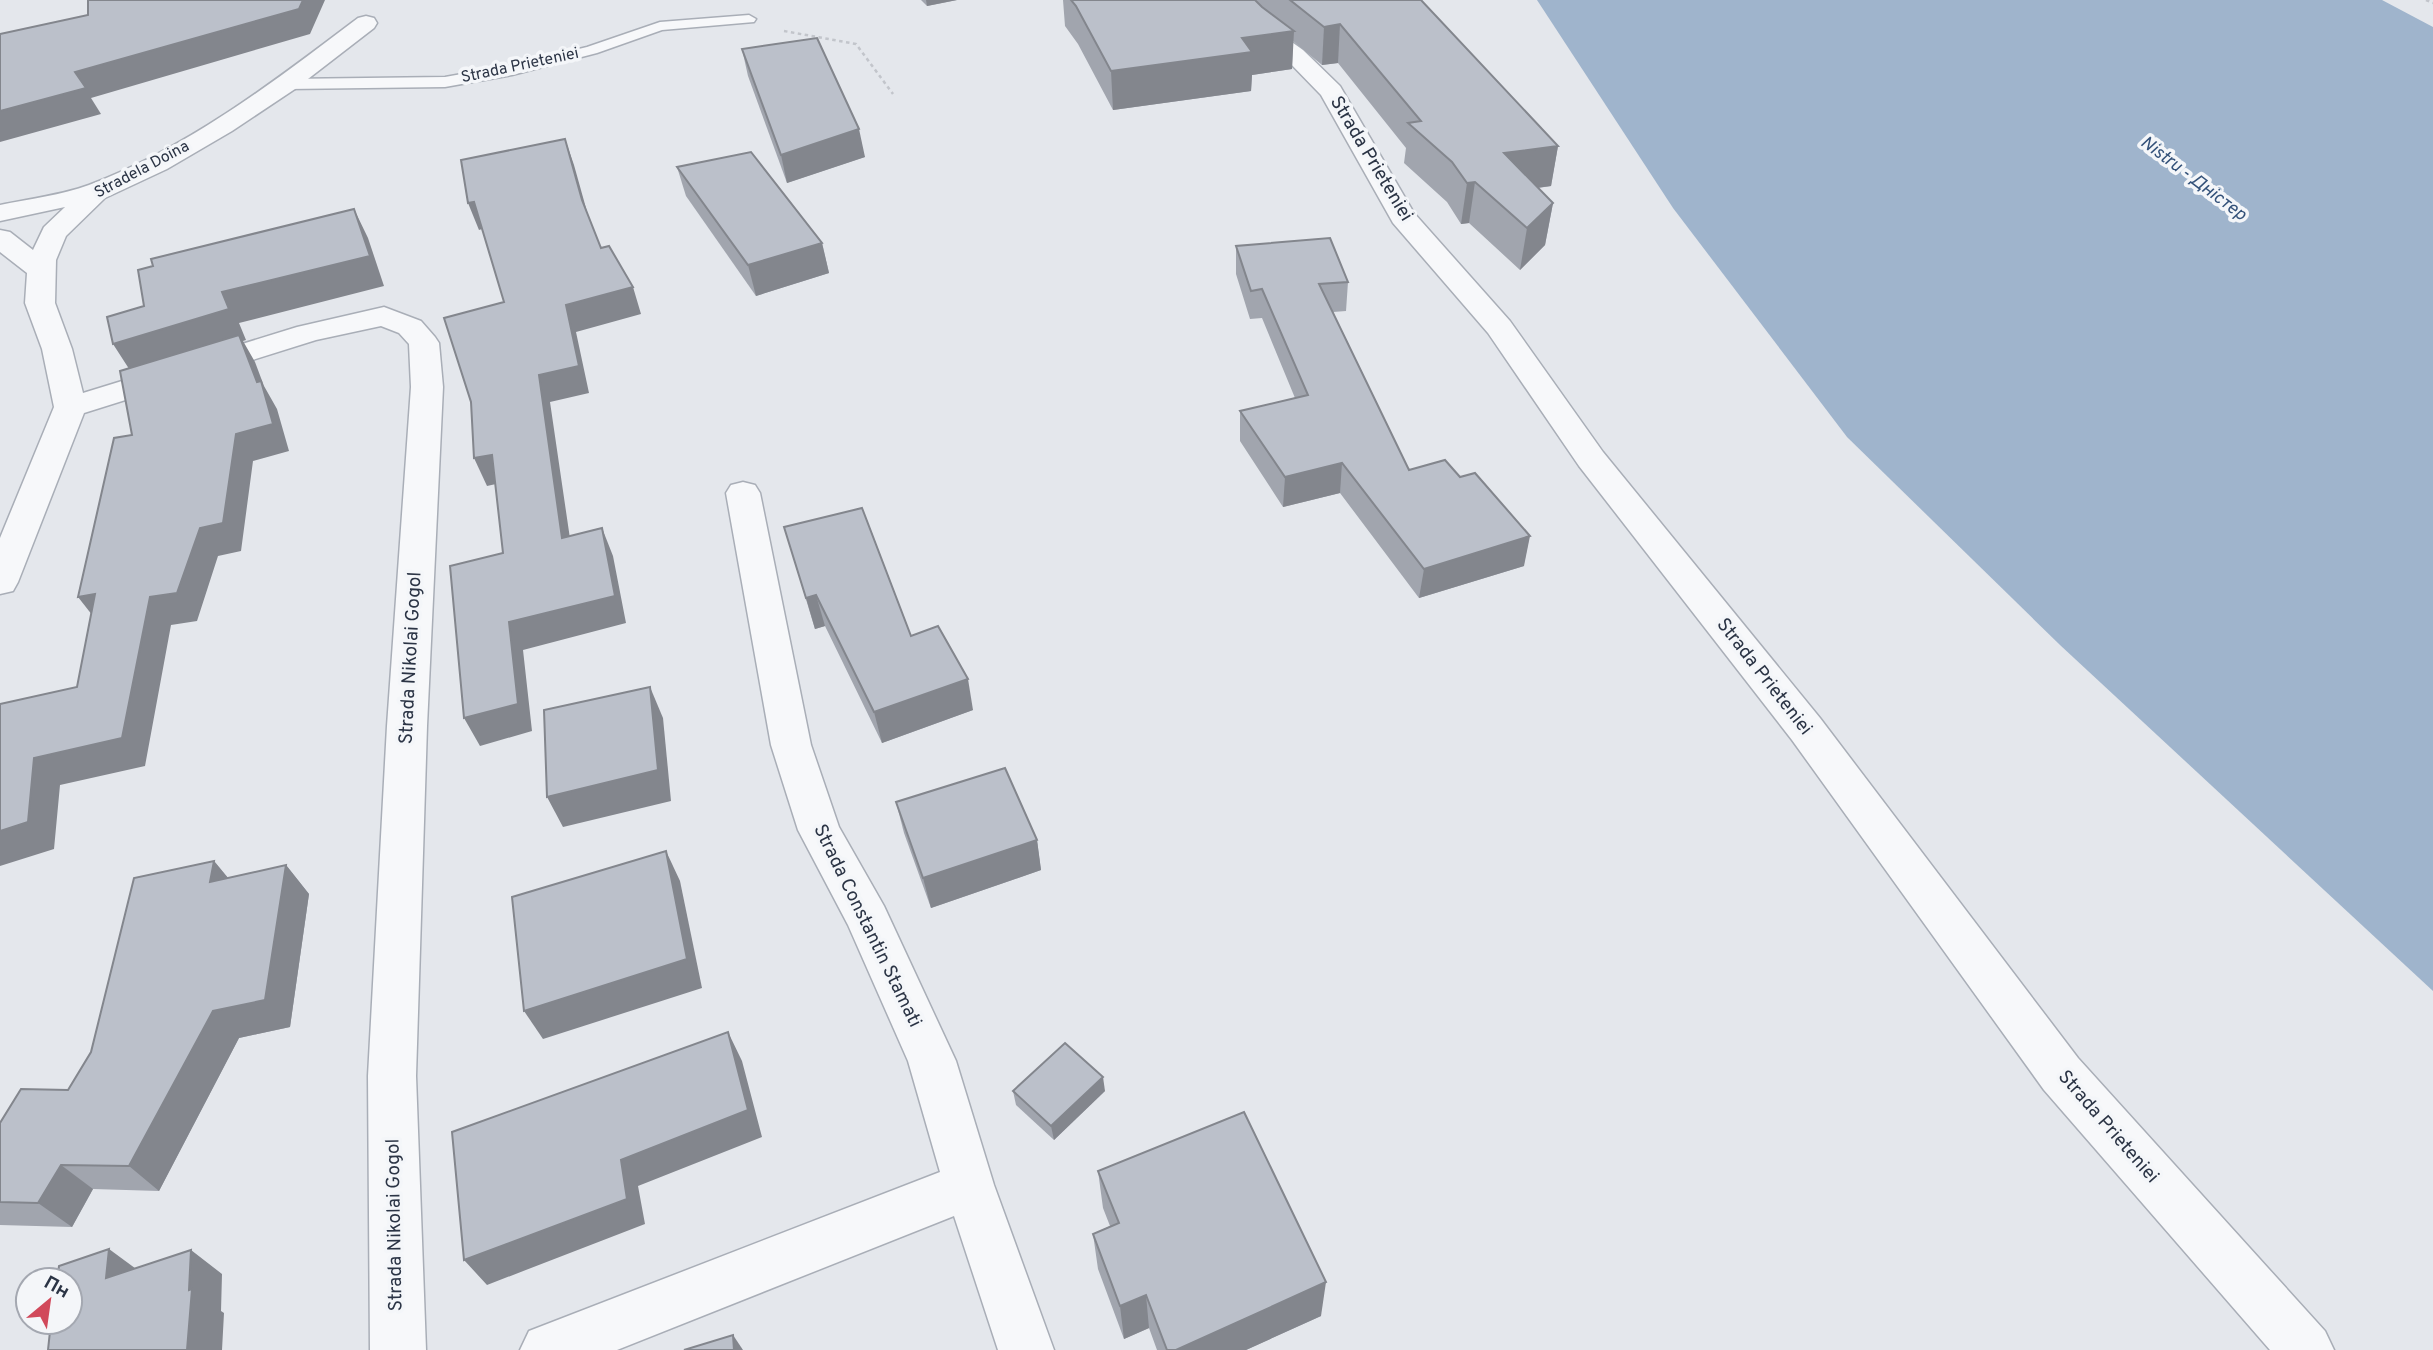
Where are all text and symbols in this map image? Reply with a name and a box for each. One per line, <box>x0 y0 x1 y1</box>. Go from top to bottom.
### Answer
street label: Strada Prieteniei <box>459 44 581 88</box>
street label: Strada Prieteniei <box>1324 92 1418 226</box>
water label: Nistru - Дністер <box>2135 132 2251 227</box>
street label: Stradela Doina <box>91 137 193 203</box>
street label: Strada Nikolai Gogol <box>394 571 428 745</box>
street label: Strada Prieteniei <box>1711 614 1817 740</box>
street label: Strada Constantin Stamati <box>807 821 927 1031</box>
street label: Strada Prieteniei <box>2052 1065 2164 1189</box>
street label: Strada Nikolai Gogol <box>381 1138 409 1312</box>
north arrow <box>14 1266 84 1336</box>
text: Пн <box>39 1271 73 1305</box>

